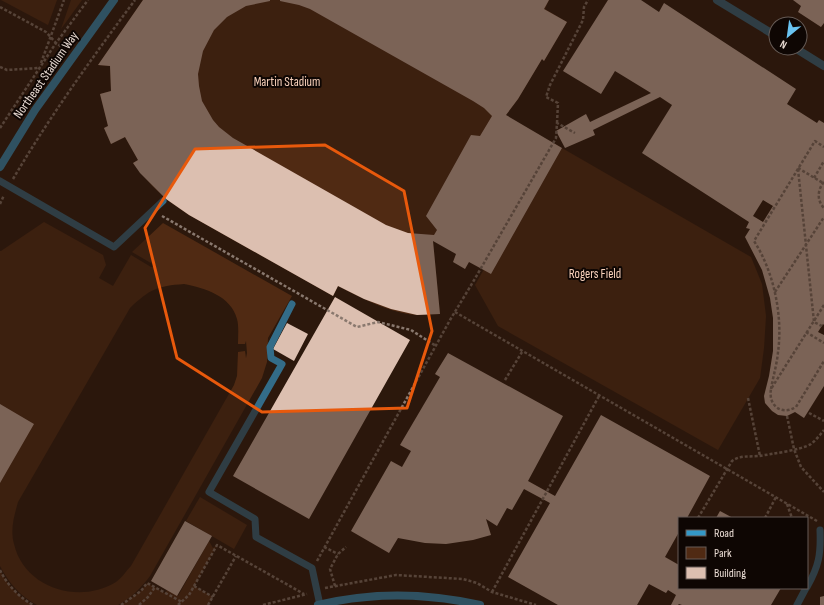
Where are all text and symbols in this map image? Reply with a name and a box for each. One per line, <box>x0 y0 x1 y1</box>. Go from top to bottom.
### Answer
north arrow <box>768 16 808 56</box>
street label: Northeast Stadium Way <box>10 28 82 122</box>
text: N <box>778 37 789 51</box>
park label: Martin Stadium <box>254 74 320 90</box>
park label: Rogers Field <box>569 266 621 282</box>
legend <box>678 517 808 589</box>
text: Road <box>714 526 734 541</box>
text: Park <box>714 546 732 561</box>
text: Building <box>714 566 746 581</box>

